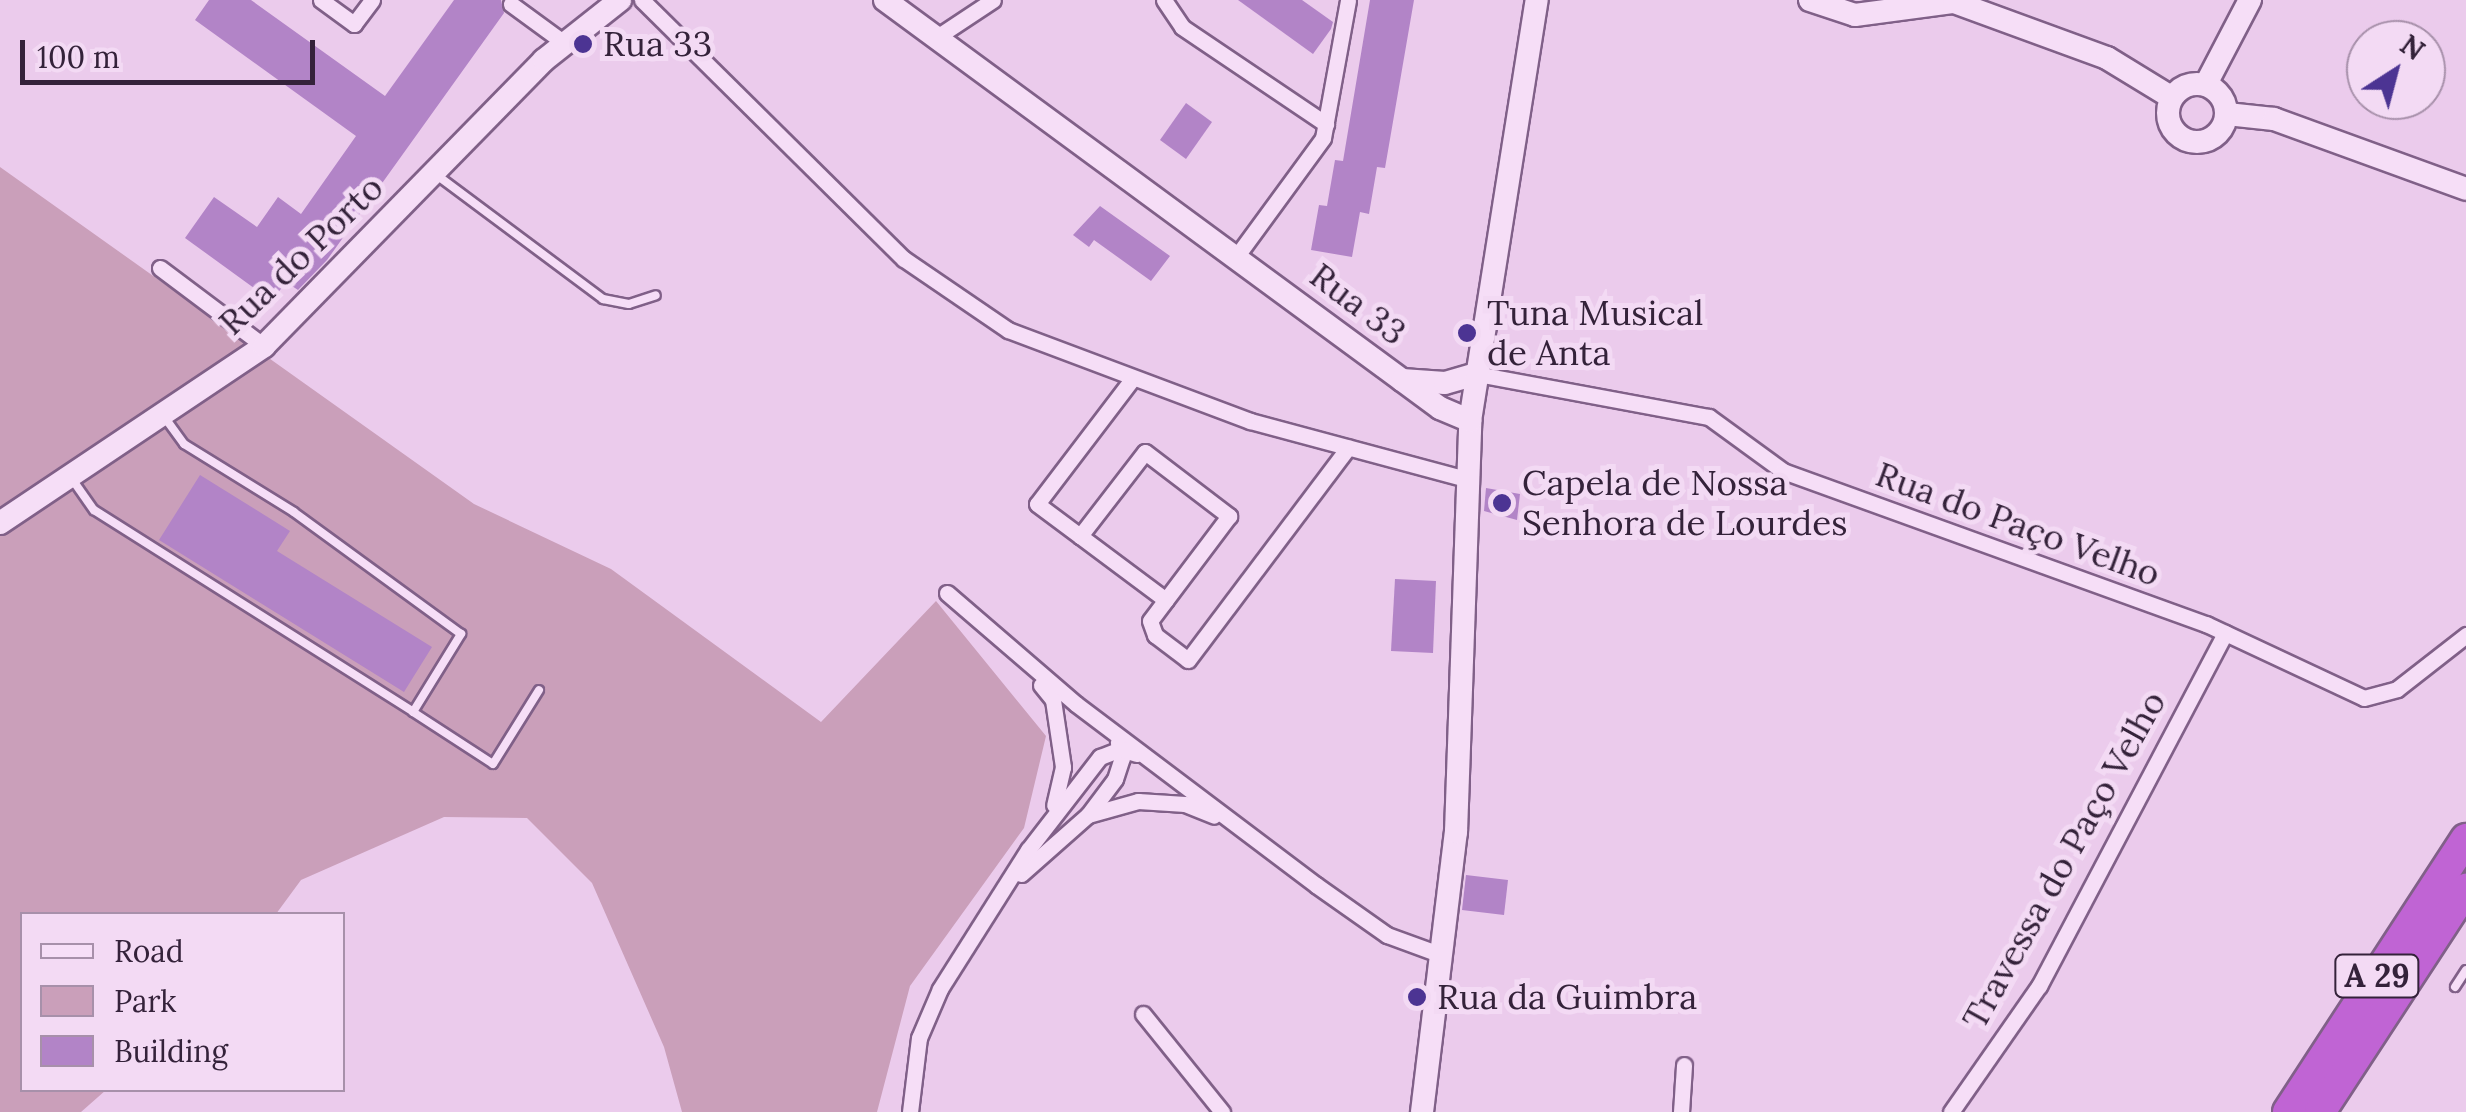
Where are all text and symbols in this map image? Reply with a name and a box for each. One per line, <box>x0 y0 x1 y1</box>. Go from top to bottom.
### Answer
scale bar <box>25 20 320 82</box>
north arrow <box>2346 20 2446 120</box>
place label: Rua 33 <box>603 23 712 65</box>
text: N <box>2393 26 2432 68</box>
marker: Rua 33 <box>572 33 594 55</box>
text: 100 m <box>37 38 120 76</box>
street label: Rua do Porto <box>210 166 392 344</box>
street label: Rua 33 <box>1302 254 1414 354</box>
place label: Tuna Musical de Anta <box>1487 292 1703 374</box>
marker: Tuna Musical de Anta <box>1456 322 1478 344</box>
street label: Rua do Paço Velho <box>1870 453 2166 595</box>
place label: Capela de Nossa Senhora de Lourdes <box>1522 462 1847 544</box>
marker: Capela de Nossa Senhora de Lourdes <box>1491 492 1513 514</box>
street label: Travessa do Paço Velho <box>1954 684 2174 1036</box>
legend <box>20 912 345 1092</box>
text: Road <box>114 932 184 970</box>
road number: A 29 <box>2332 949 2422 1003</box>
place label: Rua da Guimbra <box>1437 976 1697 1018</box>
text: Park <box>114 982 176 1020</box>
marker: Rua da Guimbra <box>1406 986 1428 1008</box>
text: Building <box>114 1032 228 1070</box>

